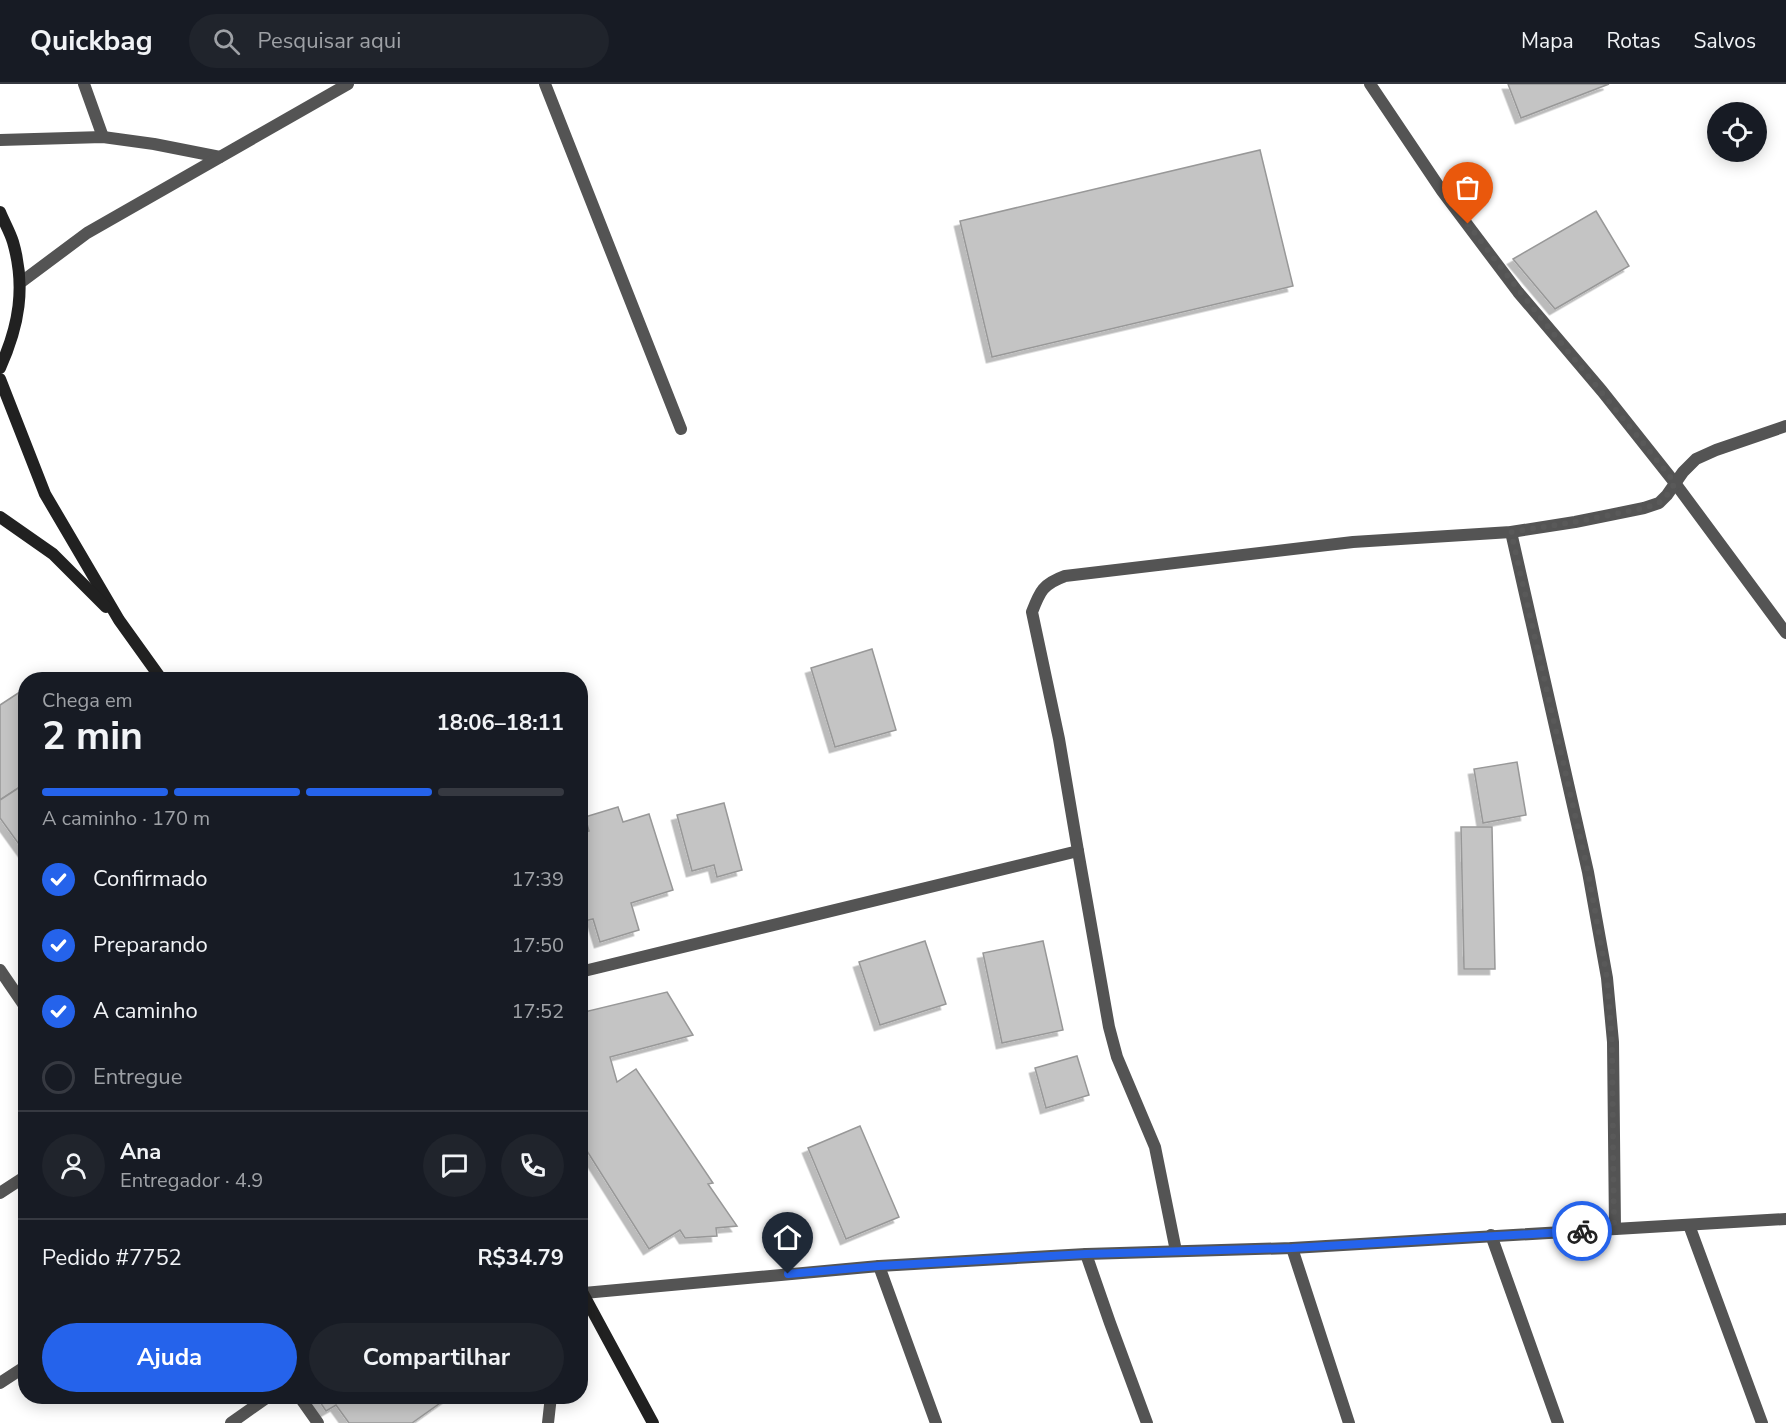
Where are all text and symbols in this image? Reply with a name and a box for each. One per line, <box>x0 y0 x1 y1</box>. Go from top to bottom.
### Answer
search box <box>189 14 609 68</box>
text: Quickbag <box>30 22 153 60</box>
icon: search <box>210 25 243 58</box>
text: Pesquisar aqui <box>258 26 401 56</box>
text: Mapa <box>1521 27 1574 55</box>
text: Rotas <box>1607 27 1661 55</box>
text: Salvos <box>1694 27 1756 55</box>
map controls <box>1707 102 1767 162</box>
button: locate <box>1707 102 1767 162</box>
pin <box>1442 162 1493 224</box>
icon: bag <box>1451 171 1484 204</box>
text: Chega em <box>42 687 133 714</box>
text: 18:06–18:11 <box>436 708 564 738</box>
text: 2 min <box>42 710 143 763</box>
text: A caminho · 170 m <box>42 805 210 832</box>
icon: check <box>42 863 75 896</box>
text: Confirmado <box>93 864 208 894</box>
text: 17:39 <box>511 866 564 893</box>
icon: check <box>42 929 75 962</box>
text: Preparando <box>93 930 208 960</box>
text: 17:50 <box>511 932 564 959</box>
icon: check <box>42 995 75 1028</box>
text: A caminho <box>93 996 198 1026</box>
text: 17:52 <box>511 998 564 1025</box>
text: Entregue <box>93 1062 182 1092</box>
button: person <box>42 1134 105 1197</box>
button: chat <box>423 1134 486 1197</box>
button: phone <box>501 1134 564 1197</box>
text: Ana <box>120 1137 161 1167</box>
text: Entregador · 4.9 <box>120 1167 263 1194</box>
courier <box>1552 1201 1612 1261</box>
pin <box>762 1212 813 1274</box>
icon: bike <box>1566 1215 1599 1248</box>
icon: home <box>771 1221 804 1254</box>
text: Pedido #7752 <box>42 1243 182 1273</box>
text: R$34.79 <box>477 1243 564 1273</box>
button: Ajuda <box>42 1323 297 1392</box>
button: Compartilhar <box>309 1323 564 1392</box>

